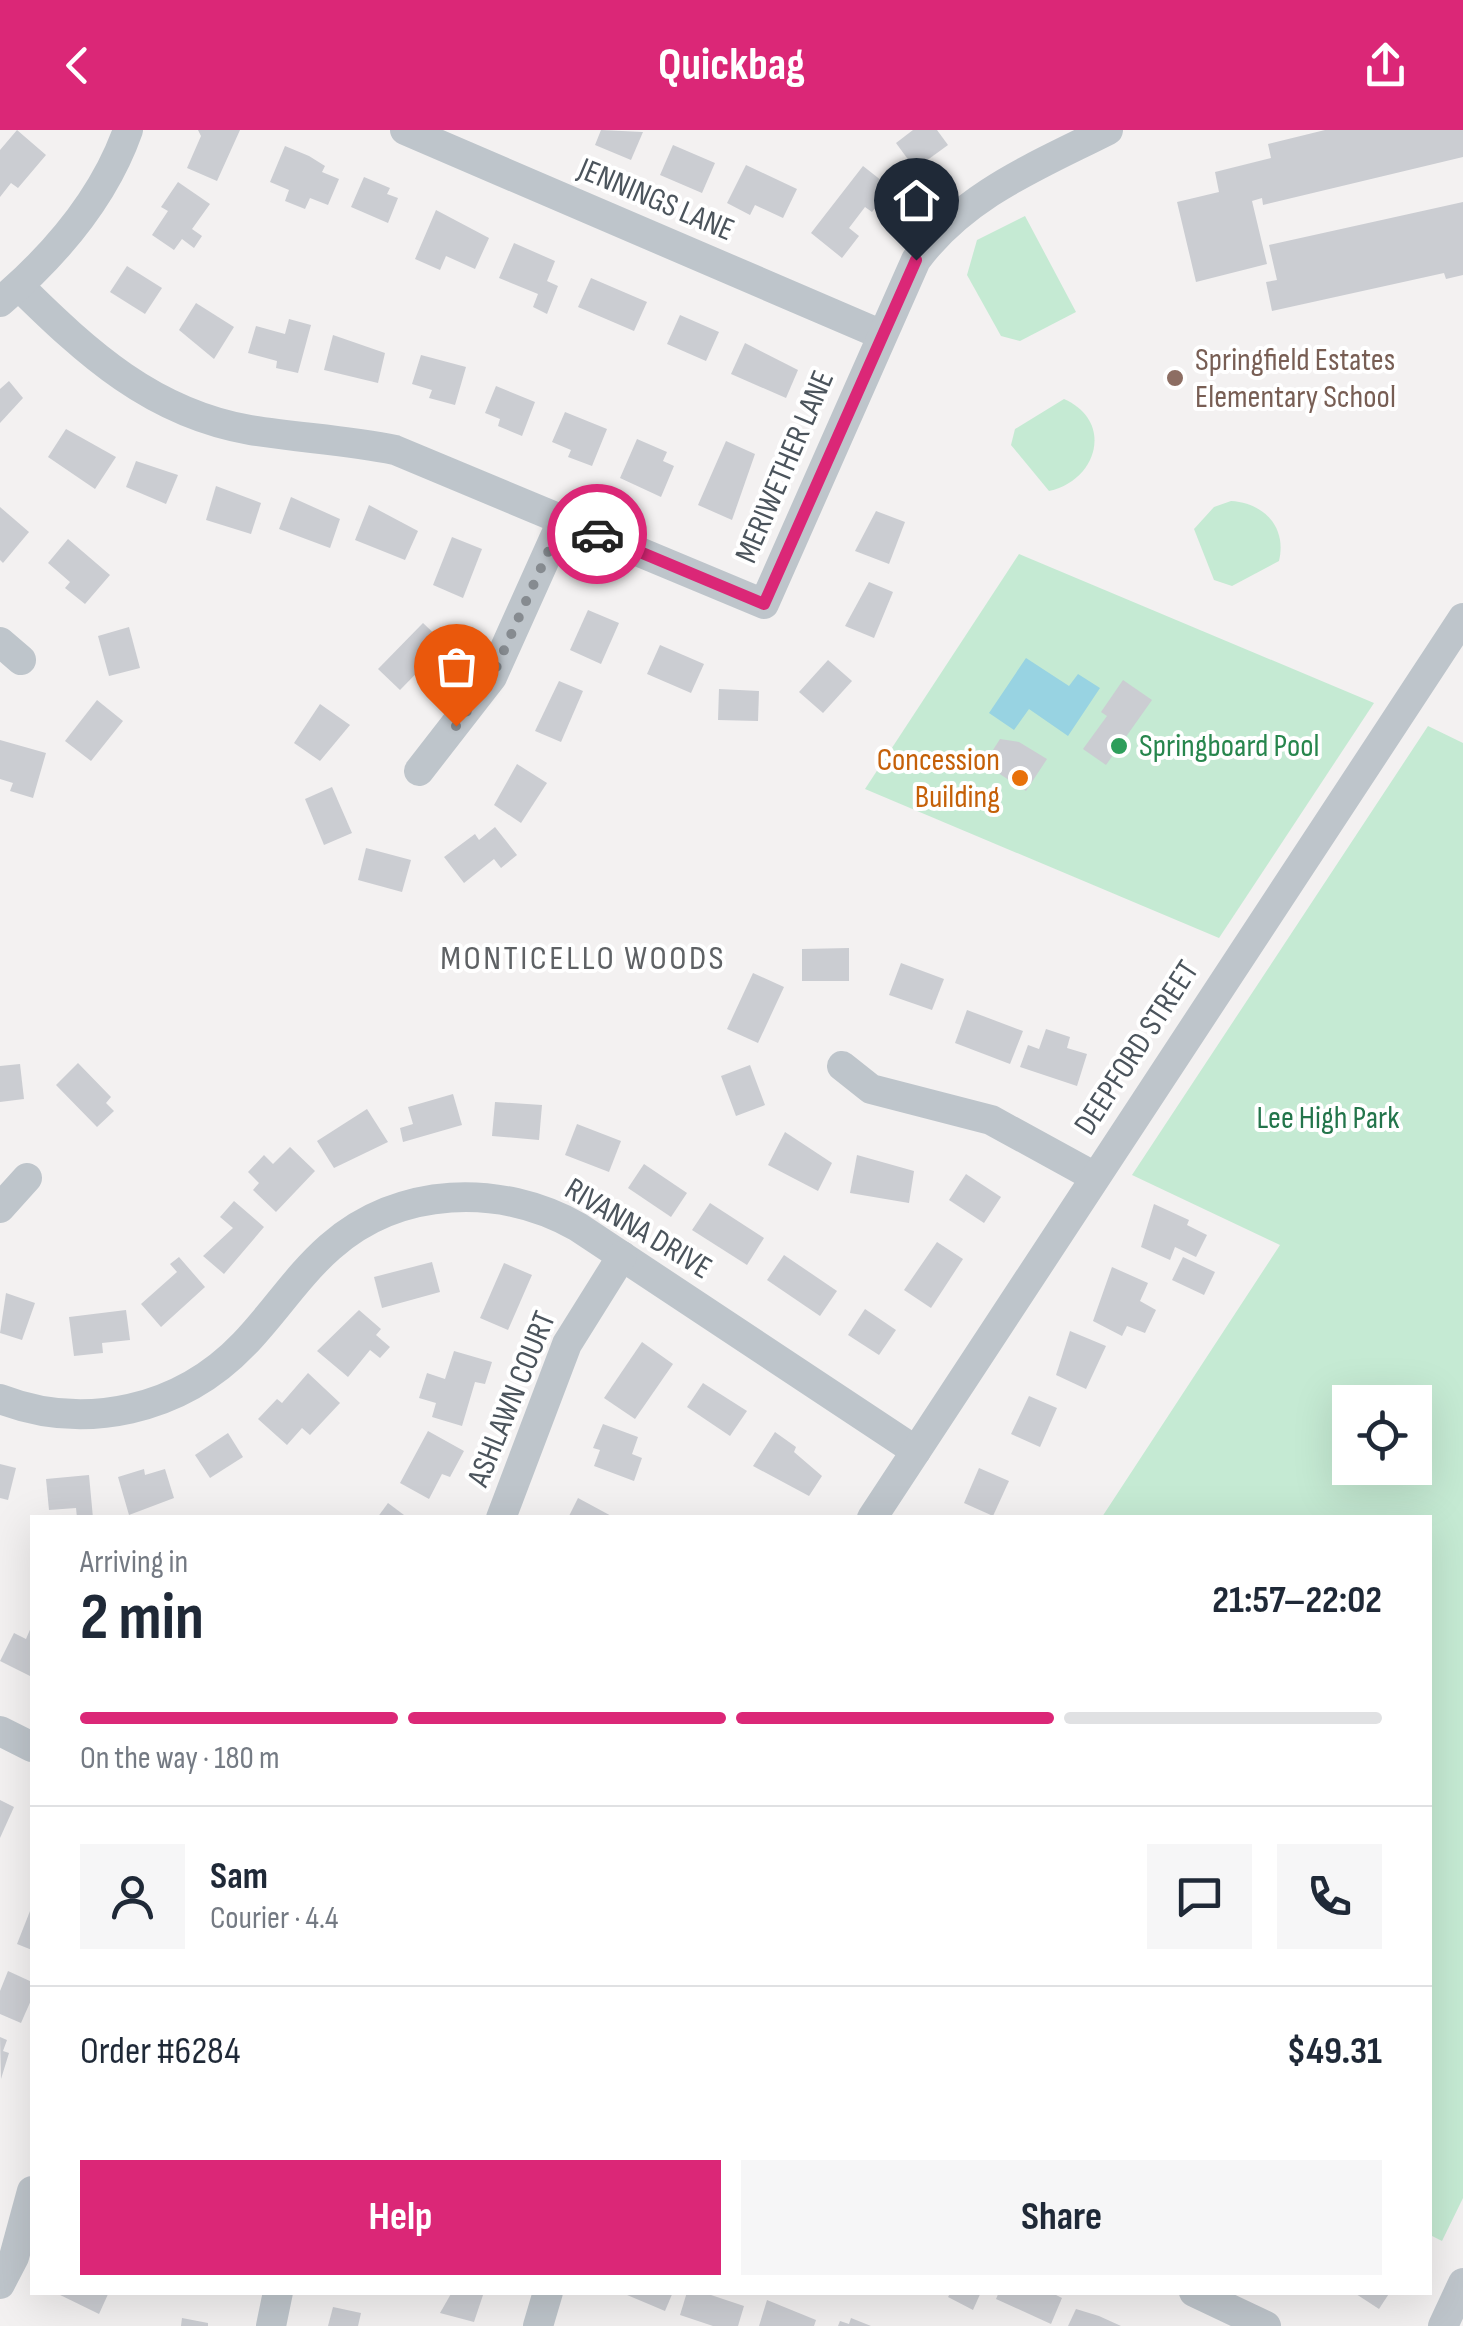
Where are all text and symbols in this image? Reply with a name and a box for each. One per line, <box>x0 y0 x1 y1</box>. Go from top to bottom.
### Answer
icon: back <box>50 38 105 93</box>
text: Quickbag <box>658 38 805 93</box>
icon: share <box>1358 38 1413 93</box>
street label: JENNINGS LANE <box>571 149 740 250</box>
pin <box>874 158 959 261</box>
icon: home <box>889 173 944 228</box>
place label: Springfield Estates Elementary School <box>1195 341 1396 417</box>
street label: MERIWETHER LANE <box>727 365 843 569</box>
marker: Springfield Estates Elementary School <box>1164 367 1186 389</box>
courier <box>547 484 647 584</box>
icon: car <box>570 507 625 562</box>
pin <box>414 624 499 727</box>
icon: bag <box>429 639 484 694</box>
place label: Springboard Pool <box>1139 727 1320 766</box>
marker: Springboard Pool <box>1108 735 1130 757</box>
place label: Concession Building <box>877 741 1000 817</box>
marker: Concession Building <box>1009 767 1031 789</box>
district label: MONTICELLO WOODS <box>440 937 726 980</box>
street label: DEEPFORD STREET <box>1066 954 1208 1142</box>
park label: Lee High Park <box>1257 1099 1399 1138</box>
street label: RIVANNA DRIVE <box>557 1170 719 1288</box>
street label: ASHLAWN COURT <box>459 1306 565 1493</box>
map controls <box>1332 1385 1432 1485</box>
button: locate <box>1332 1385 1432 1485</box>
text: Arriving in <box>80 1543 188 1582</box>
text: 21:57–22:02 <box>1212 1578 1382 1623</box>
text: 2 min <box>80 1580 204 1658</box>
text: On the way · 180 m <box>80 1739 279 1778</box>
button: person <box>80 1844 185 1949</box>
button: chat <box>1147 1844 1252 1949</box>
button: phone <box>1277 1844 1382 1949</box>
text: Sam <box>210 1854 268 1899</box>
text: Courier · 4.4 <box>210 1899 338 1938</box>
text: Order #6284 <box>80 2029 240 2074</box>
text: $49.31 <box>1287 2029 1382 2074</box>
button: Help <box>80 2160 721 2275</box>
button: Share <box>741 2160 1382 2275</box>

